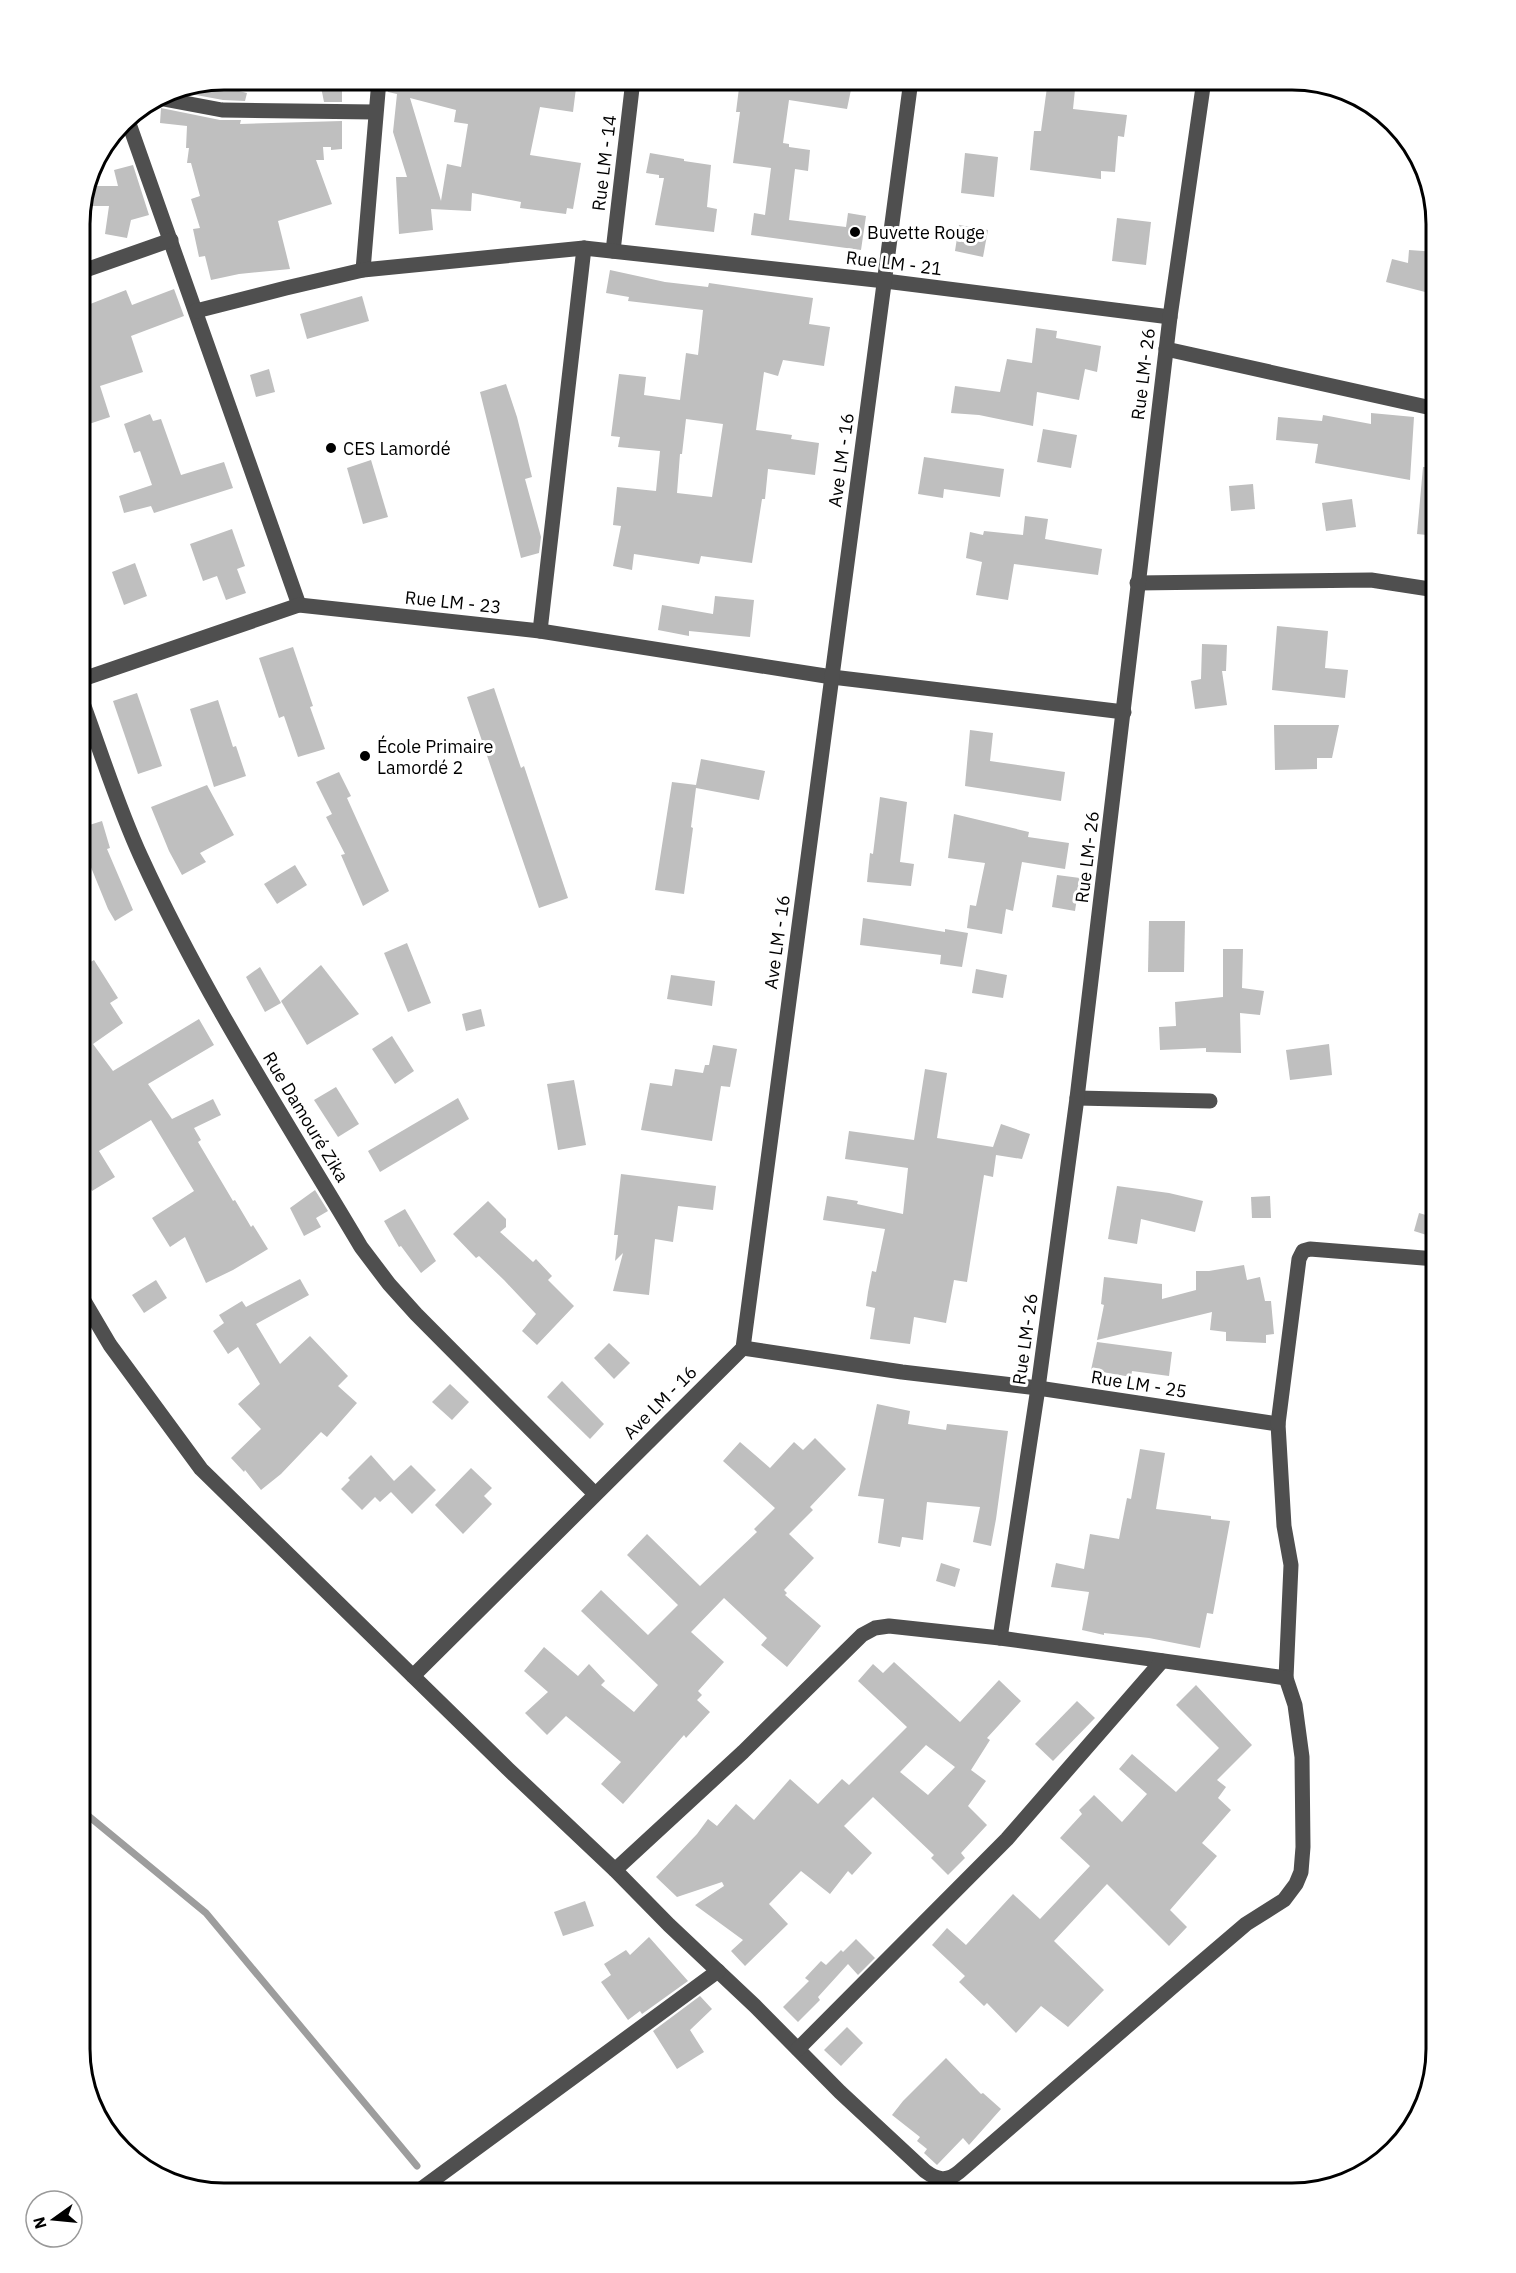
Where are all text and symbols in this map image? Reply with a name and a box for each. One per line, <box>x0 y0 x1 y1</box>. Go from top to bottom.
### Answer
street label: Rue LM - 14 <box>587 113 621 212</box>
place label: Buvette Rouge <box>867 221 985 244</box>
marker: Buvette Rouge <box>848 225 862 239</box>
street label: Rue LM - 21 <box>845 246 943 280</box>
street label: Rue LM- 26 <box>1126 327 1160 421</box>
street label: Ave LM - 16 <box>823 411 859 509</box>
place label: CES Lamordé <box>343 437 451 460</box>
marker: CES Lamordé <box>324 441 338 455</box>
street label: Rue LM - 23 <box>404 586 502 618</box>
place label: École Primaire Lamordé 2 <box>377 735 494 779</box>
marker: École Primaire Lamordé 2 <box>358 749 372 763</box>
street label: Rue LM- 26 <box>1070 810 1104 904</box>
street label: Ave LM - 16 <box>759 893 795 991</box>
street label: Rue Damouré Zika <box>258 1048 354 1187</box>
street label: Rue LM- 26 <box>1007 1292 1043 1386</box>
street label: Ave LM - 16 <box>618 1360 702 1444</box>
street label: Rue LM - 25 <box>1089 1365 1189 1403</box>
north arrow <box>24 2189 84 2249</box>
text: N <box>28 2215 51 2231</box>

